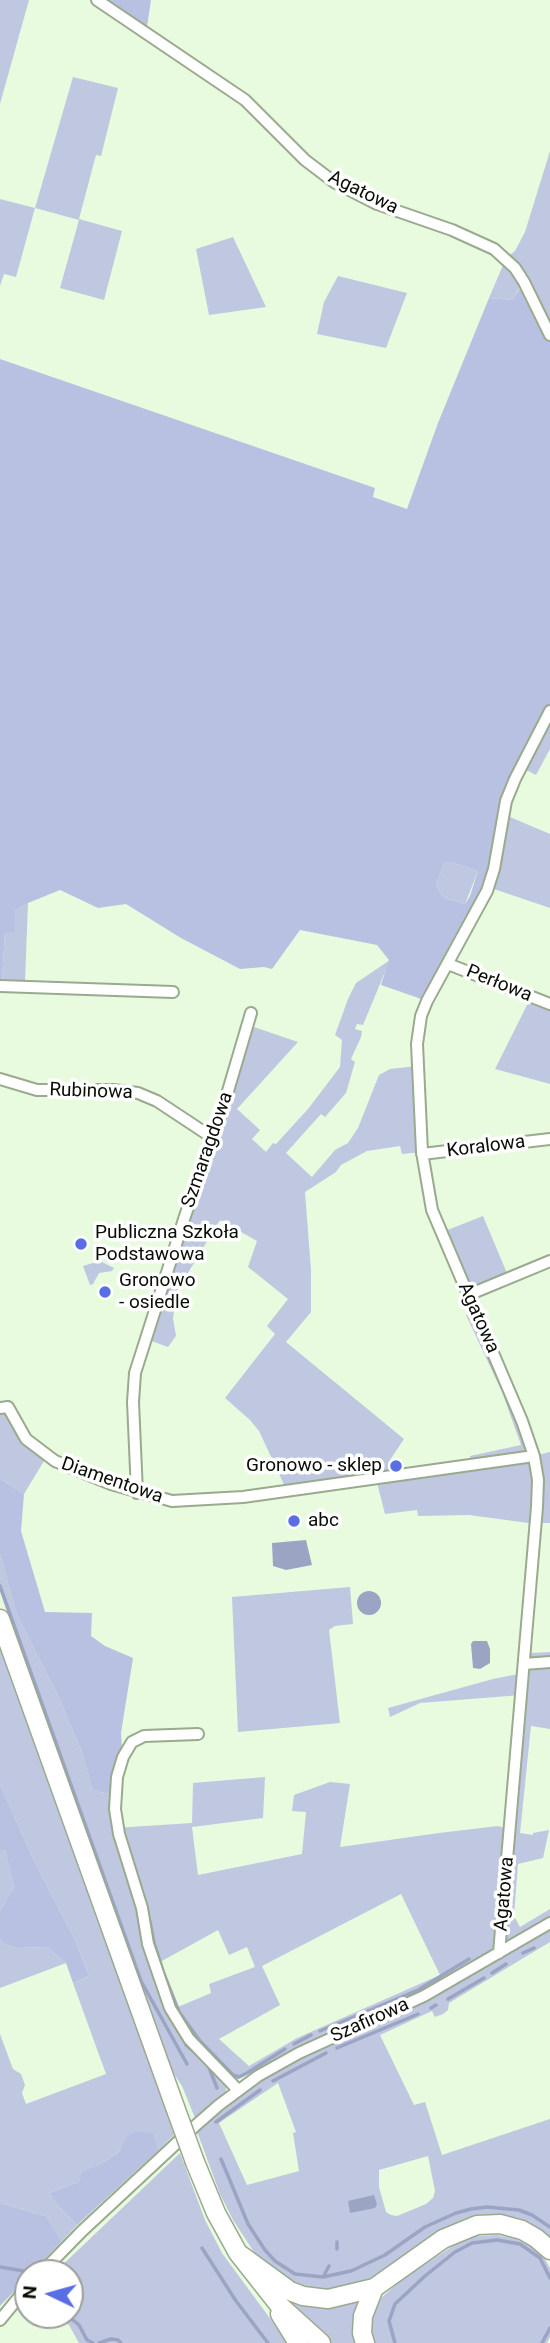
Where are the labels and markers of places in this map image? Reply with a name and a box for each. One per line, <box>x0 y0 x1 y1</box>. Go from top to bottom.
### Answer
place label: Publiczna Szkoła Podstawowa <box>95 1222 239 1266</box>
marker: Publiczna Szkoła Podstawowa <box>73 1236 89 1252</box>
place label: Gronowo - osiedle <box>119 1270 195 1314</box>
marker: Gronowo - osiedle <box>97 1284 113 1300</box>
place label: Gronowo - sklep <box>246 1455 382 1477</box>
marker: Gronowo - sklep <box>388 1458 404 1474</box>
place label: abc <box>308 1510 339 1532</box>
marker: abc <box>286 1513 302 1529</box>

